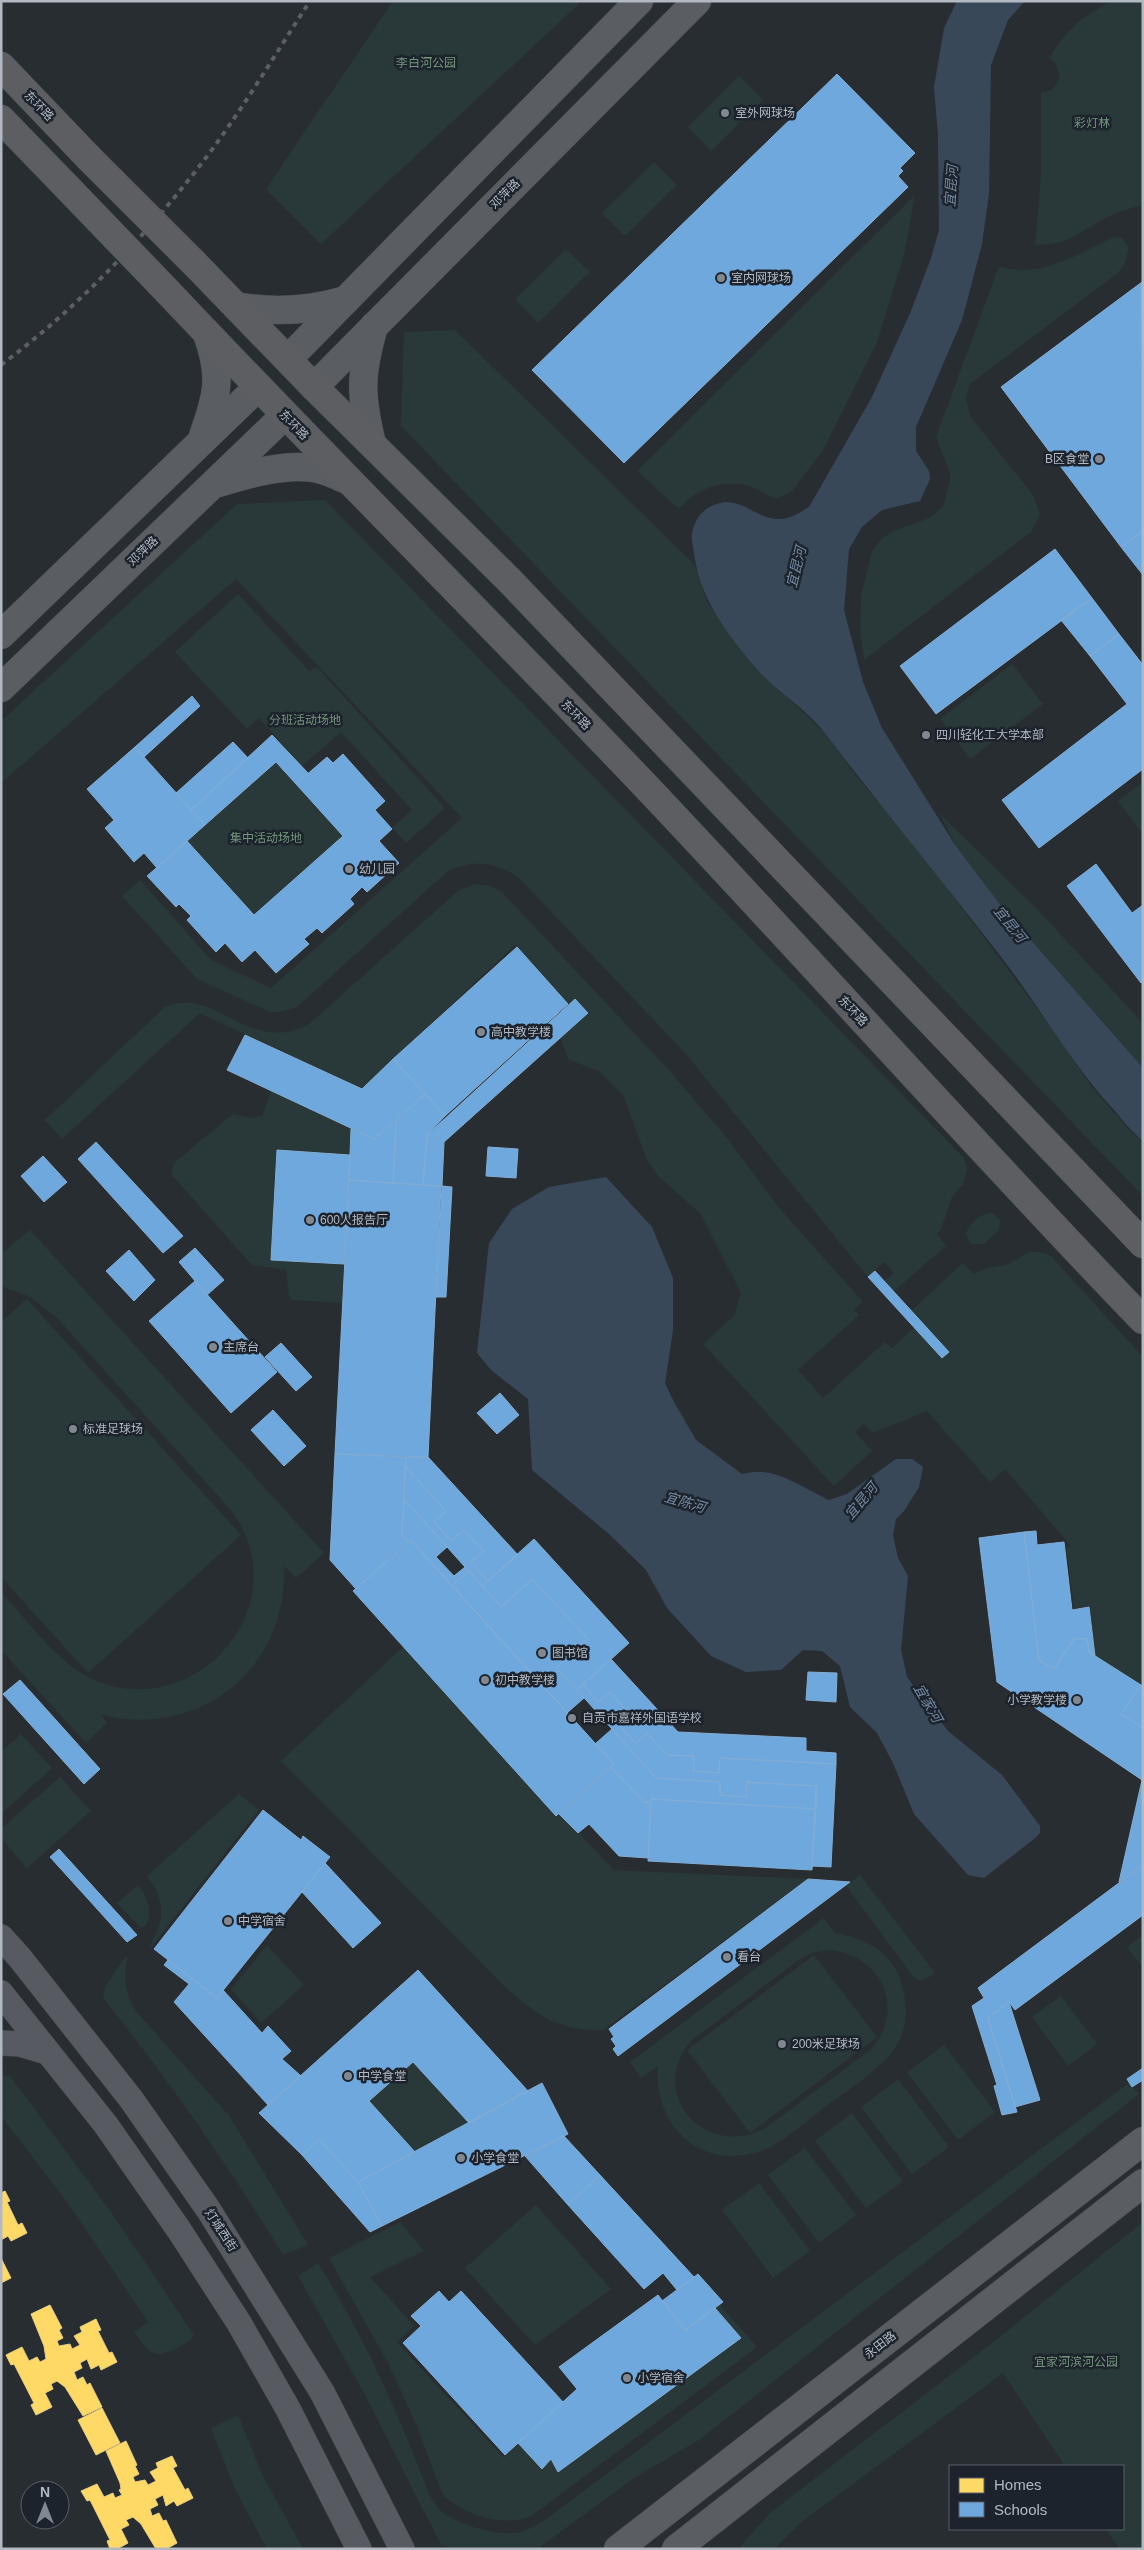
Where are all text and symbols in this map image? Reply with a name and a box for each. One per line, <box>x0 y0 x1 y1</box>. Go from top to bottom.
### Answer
park label: 李白河公园 <box>396 56 456 70</box>
street label: 东环路 <box>21 88 57 124</box>
place label: 室外网球场 <box>735 106 795 120</box>
marker: 室外网球场 <box>719 107 731 119</box>
park label: 彩灯林 <box>1074 116 1110 130</box>
water label: 宜昆河 <box>942 162 961 208</box>
street label: 邓萍路 <box>487 176 523 212</box>
place label: 室内网球场 <box>731 271 791 285</box>
marker: 室内网球场 <box>715 272 727 284</box>
street label: 东环路 <box>276 407 312 443</box>
place label: B区食堂 <box>1045 452 1089 466</box>
marker: B区食堂 <box>1093 453 1105 465</box>
street label: 邓萍路 <box>125 533 161 569</box>
water label: 宜昆河 <box>783 542 810 589</box>
street label: 东环路 <box>558 697 594 733</box>
park label: 分班活动场地 <box>269 713 341 727</box>
place label: 四川轻化工大学本部 <box>936 728 1044 742</box>
marker: 四川轻化工大学本部 <box>920 729 932 741</box>
park label: 集中活动场地 <box>230 831 302 845</box>
place label: 幼儿园 <box>359 862 395 876</box>
marker: 幼儿园 <box>343 863 355 875</box>
water label: 宜昆河 <box>991 903 1031 948</box>
street label: 东环路 <box>836 993 870 1029</box>
place label: 高中教学楼 <box>491 1025 551 1039</box>
marker: 高中教学楼 <box>475 1026 487 1038</box>
place label: 600人报告厅 <box>320 1213 388 1227</box>
marker: 600人报告厅 <box>304 1214 316 1226</box>
place label: 主席台 <box>223 1340 259 1354</box>
marker: 主席台 <box>207 1341 219 1353</box>
place label: 标准足球场 <box>83 1422 143 1436</box>
marker: 标准足球场 <box>67 1423 79 1435</box>
water label: 宜昆河 <box>841 1477 883 1522</box>
water label: 宜陈河 <box>663 1489 710 1516</box>
place label: 图书馆 <box>552 1646 588 1660</box>
marker: 图书馆 <box>536 1647 548 1659</box>
place label: 初中教学楼 <box>495 1673 555 1687</box>
marker: 初中教学楼 <box>479 1674 491 1686</box>
water label: 宜家河 <box>911 1681 947 1728</box>
place label: 小学教学楼 <box>1007 1693 1067 1707</box>
marker: 小学教学楼 <box>1071 1694 1083 1706</box>
place label: 自贡市嘉祥外国语学校 <box>582 1711 702 1725</box>
marker: 自贡市嘉祥外国语学校 <box>566 1712 578 1724</box>
place label: 中学宿舍 <box>238 1914 286 1928</box>
marker: 中学宿舍 <box>222 1915 234 1927</box>
place label: 看台 <box>737 1950 761 1964</box>
marker: 看台 <box>721 1951 733 1963</box>
place label: 200米足球场 <box>792 2037 860 2051</box>
marker: 200米足球场 <box>776 2038 788 2050</box>
place label: 中学食堂 <box>358 2069 406 2083</box>
marker: 中学食堂 <box>342 2070 354 2082</box>
place label: 小学食堂 <box>471 2151 519 2165</box>
marker: 小学食堂 <box>455 2152 467 2164</box>
street label: 灯城西街 <box>202 2206 240 2254</box>
street label: 永田路 <box>862 2328 898 2362</box>
park label: 宜家河滨河公园 <box>1034 2355 1118 2369</box>
place label: 小学宿舍 <box>637 2371 685 2385</box>
marker: 小学宿舍 <box>621 2372 633 2384</box>
legend <box>949 2465 1124 2530</box>
text: Homes <box>994 2476 1042 2493</box>
north arrow <box>20 2480 70 2530</box>
text: N <box>40 2484 50 2500</box>
text: Schools <box>994 2501 1047 2518</box>

